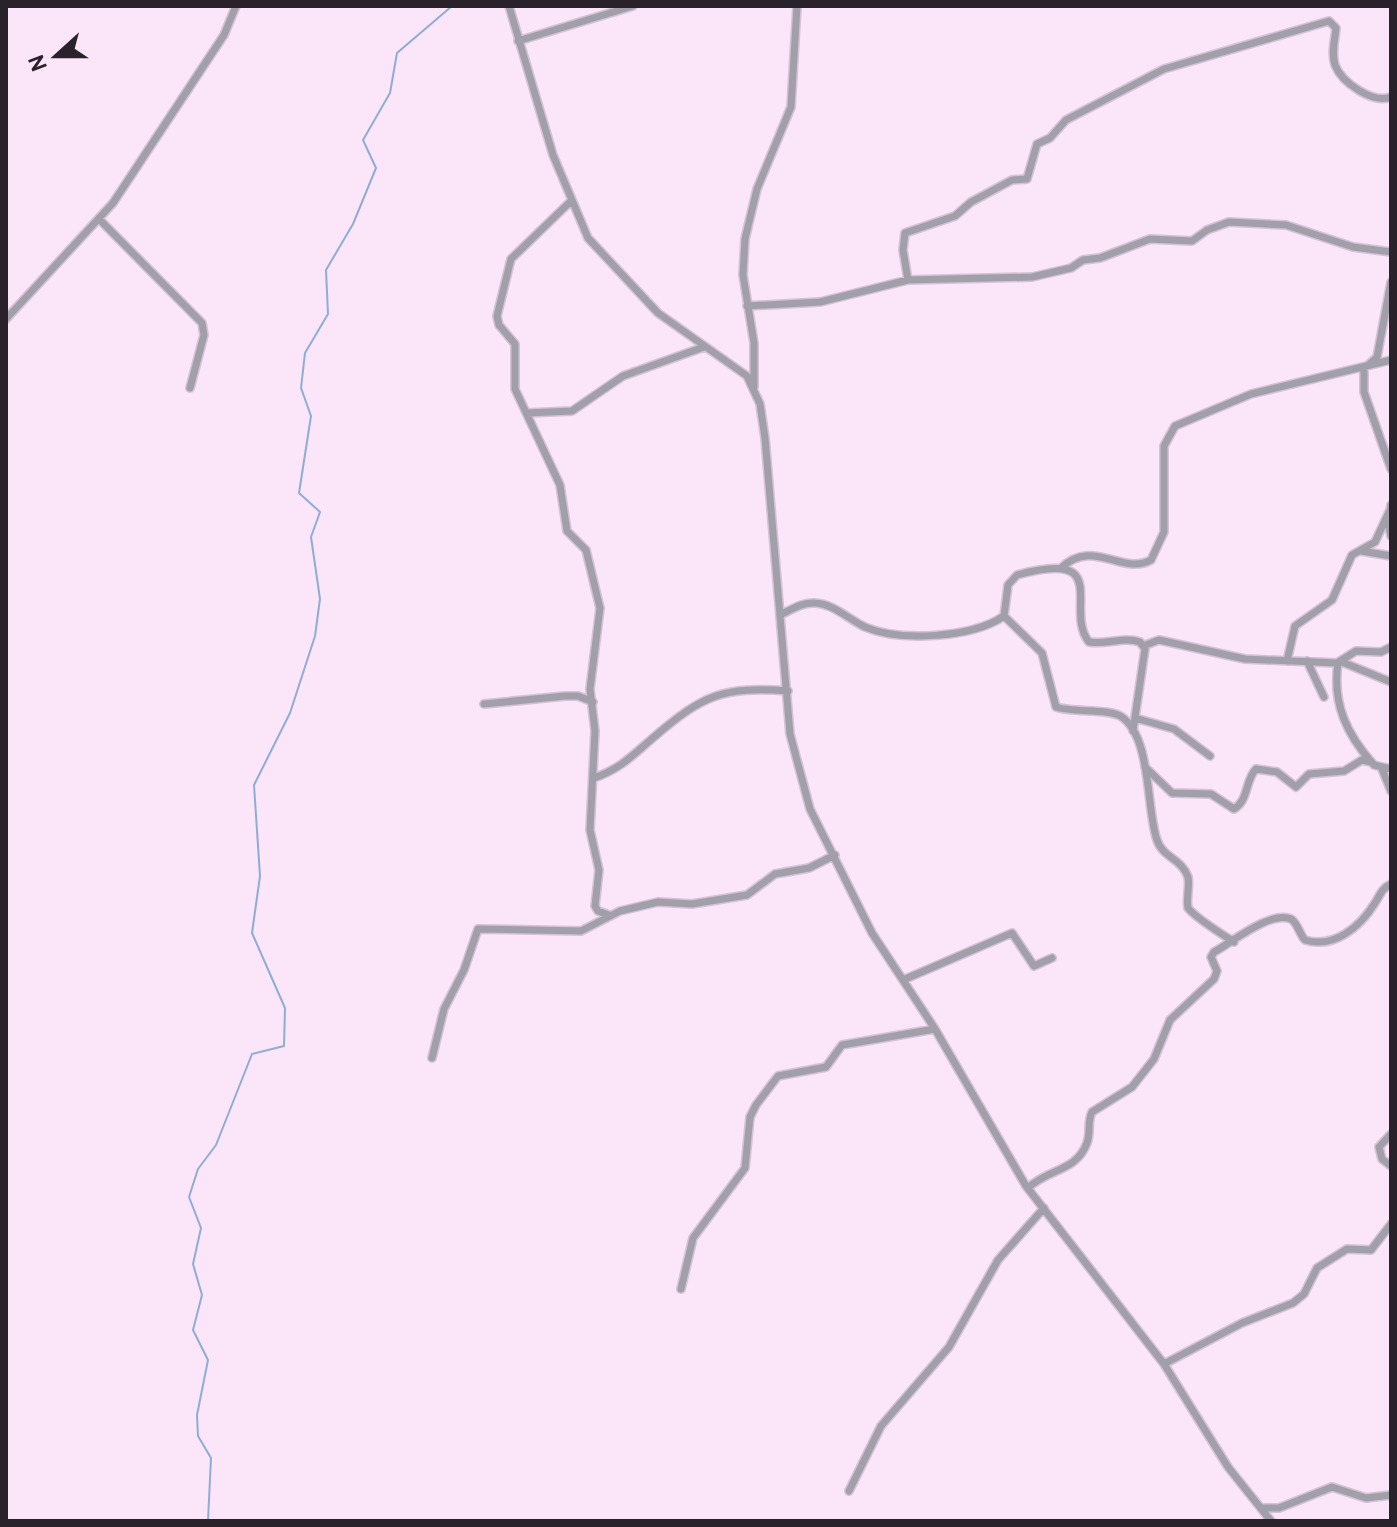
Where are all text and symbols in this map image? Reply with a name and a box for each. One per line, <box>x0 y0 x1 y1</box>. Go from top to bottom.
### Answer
north arrow <box>16 16 96 96</box>
text: N <box>24 50 55 74</box>

